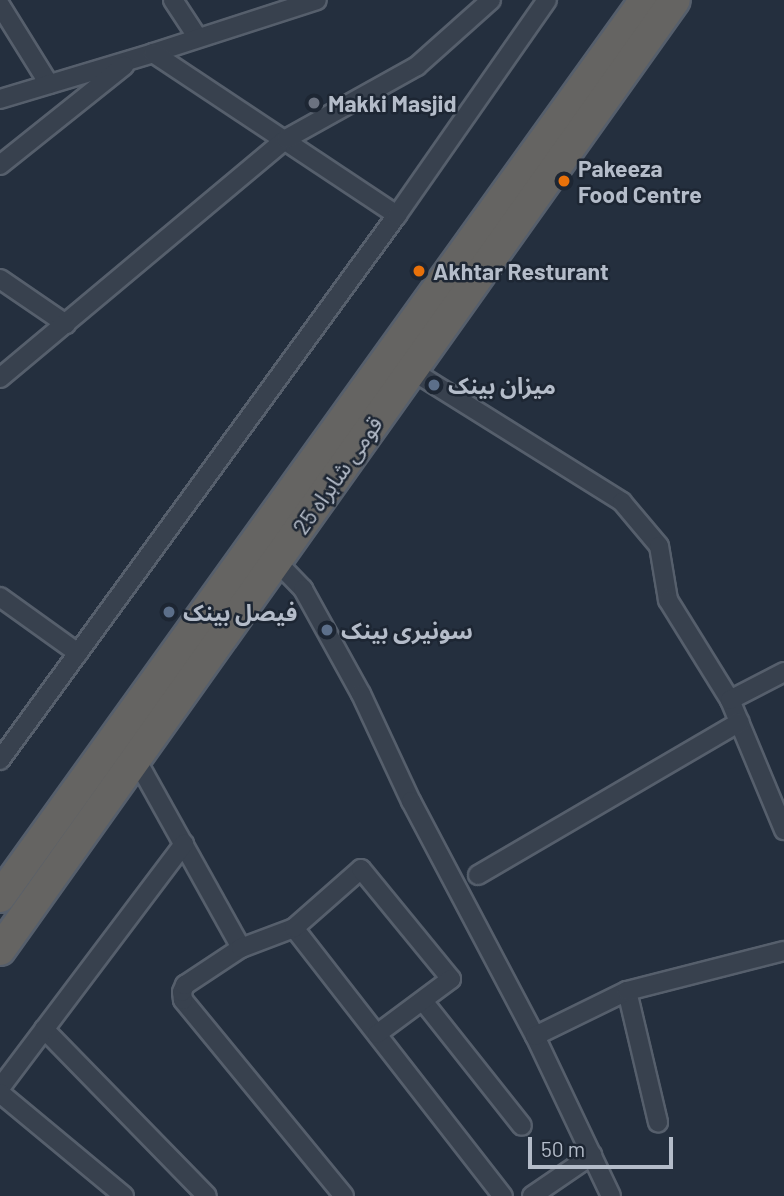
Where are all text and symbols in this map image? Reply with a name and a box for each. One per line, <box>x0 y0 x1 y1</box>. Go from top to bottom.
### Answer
place label: Makki Masjid <box>328 89 456 117</box>
marker: Makki Masjid <box>306 95 322 111</box>
place label: Pakeeza Food Centre <box>578 154 702 208</box>
marker: Pakeeza Food Centre <box>556 173 572 189</box>
place label: Akhtar Resturant <box>433 257 609 285</box>
marker: Akhtar Resturant <box>411 263 427 279</box>
place label: میزان بینک <box>448 371 556 399</box>
marker: میزان بینک <box>426 377 442 393</box>
street label: قومی شاہراہ 25 <box>286 411 388 539</box>
place label: فیصل بینک <box>183 598 297 626</box>
marker: فیصل بینک <box>161 604 177 620</box>
place label: سونیری بینک <box>341 616 473 644</box>
marker: سونیری بینک <box>319 622 335 638</box>
scale bar <box>532 1122 677 1166</box>
text: 50 m <box>541 1136 585 1161</box>

